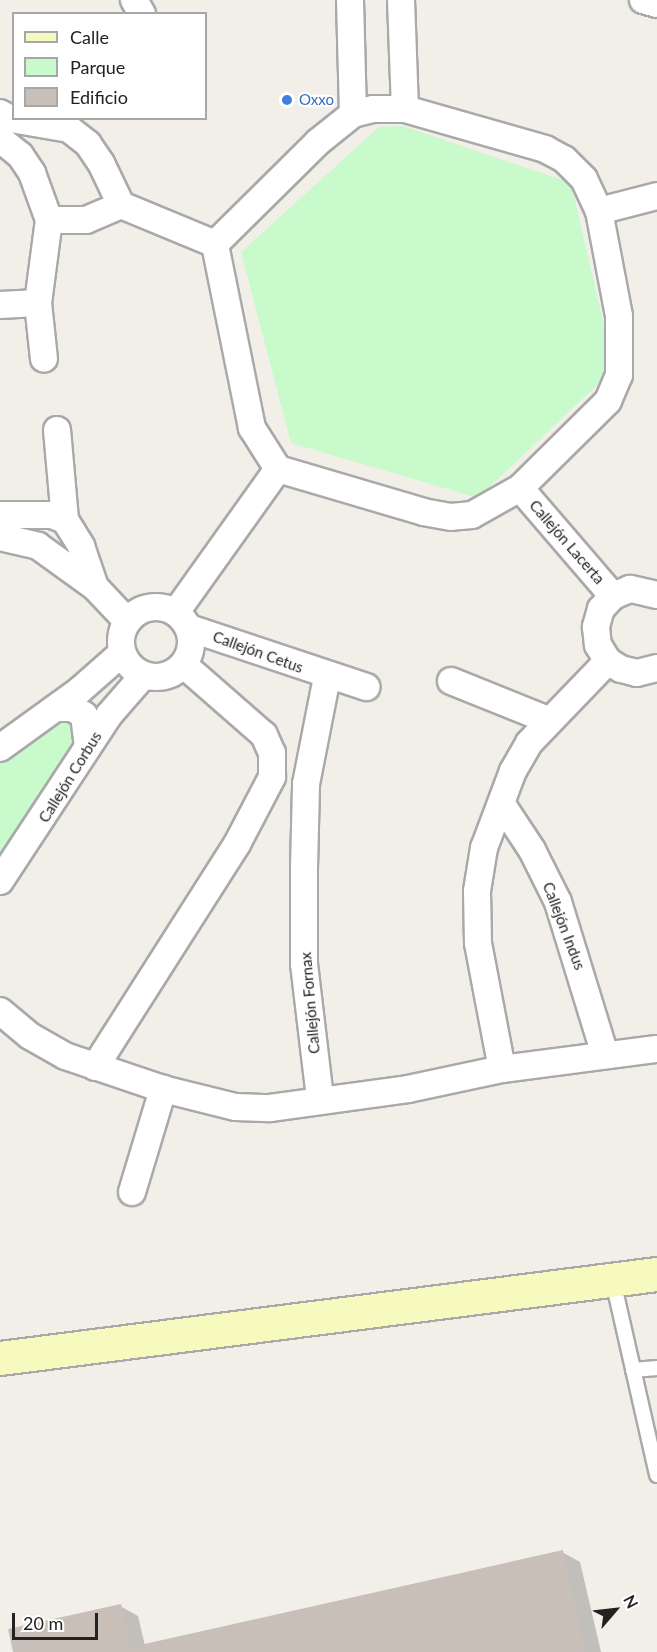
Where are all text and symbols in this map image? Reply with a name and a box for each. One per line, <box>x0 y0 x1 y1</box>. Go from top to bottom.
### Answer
legend <box>12 12 207 120</box>
text: Calle <box>70 26 109 48</box>
text: Parque <box>70 56 125 78</box>
text: Edificio <box>70 86 128 108</box>
place label: Oxxo <box>299 91 334 109</box>
marker: Oxxo <box>280 93 294 107</box>
street label: Callejón Lacerta <box>526 496 608 588</box>
street label: Callejón Cetus <box>210 627 306 677</box>
street label: Callejón Corbus <box>35 728 105 826</box>
street label: Callejón Indus <box>539 880 589 972</box>
street label: Callejón Fornax <box>297 951 323 1055</box>
north arrow <box>585 1580 645 1640</box>
text: N <box>620 1591 643 1611</box>
scale bar <box>15 1601 100 1639</box>
text: 20 m <box>23 1612 63 1634</box>

